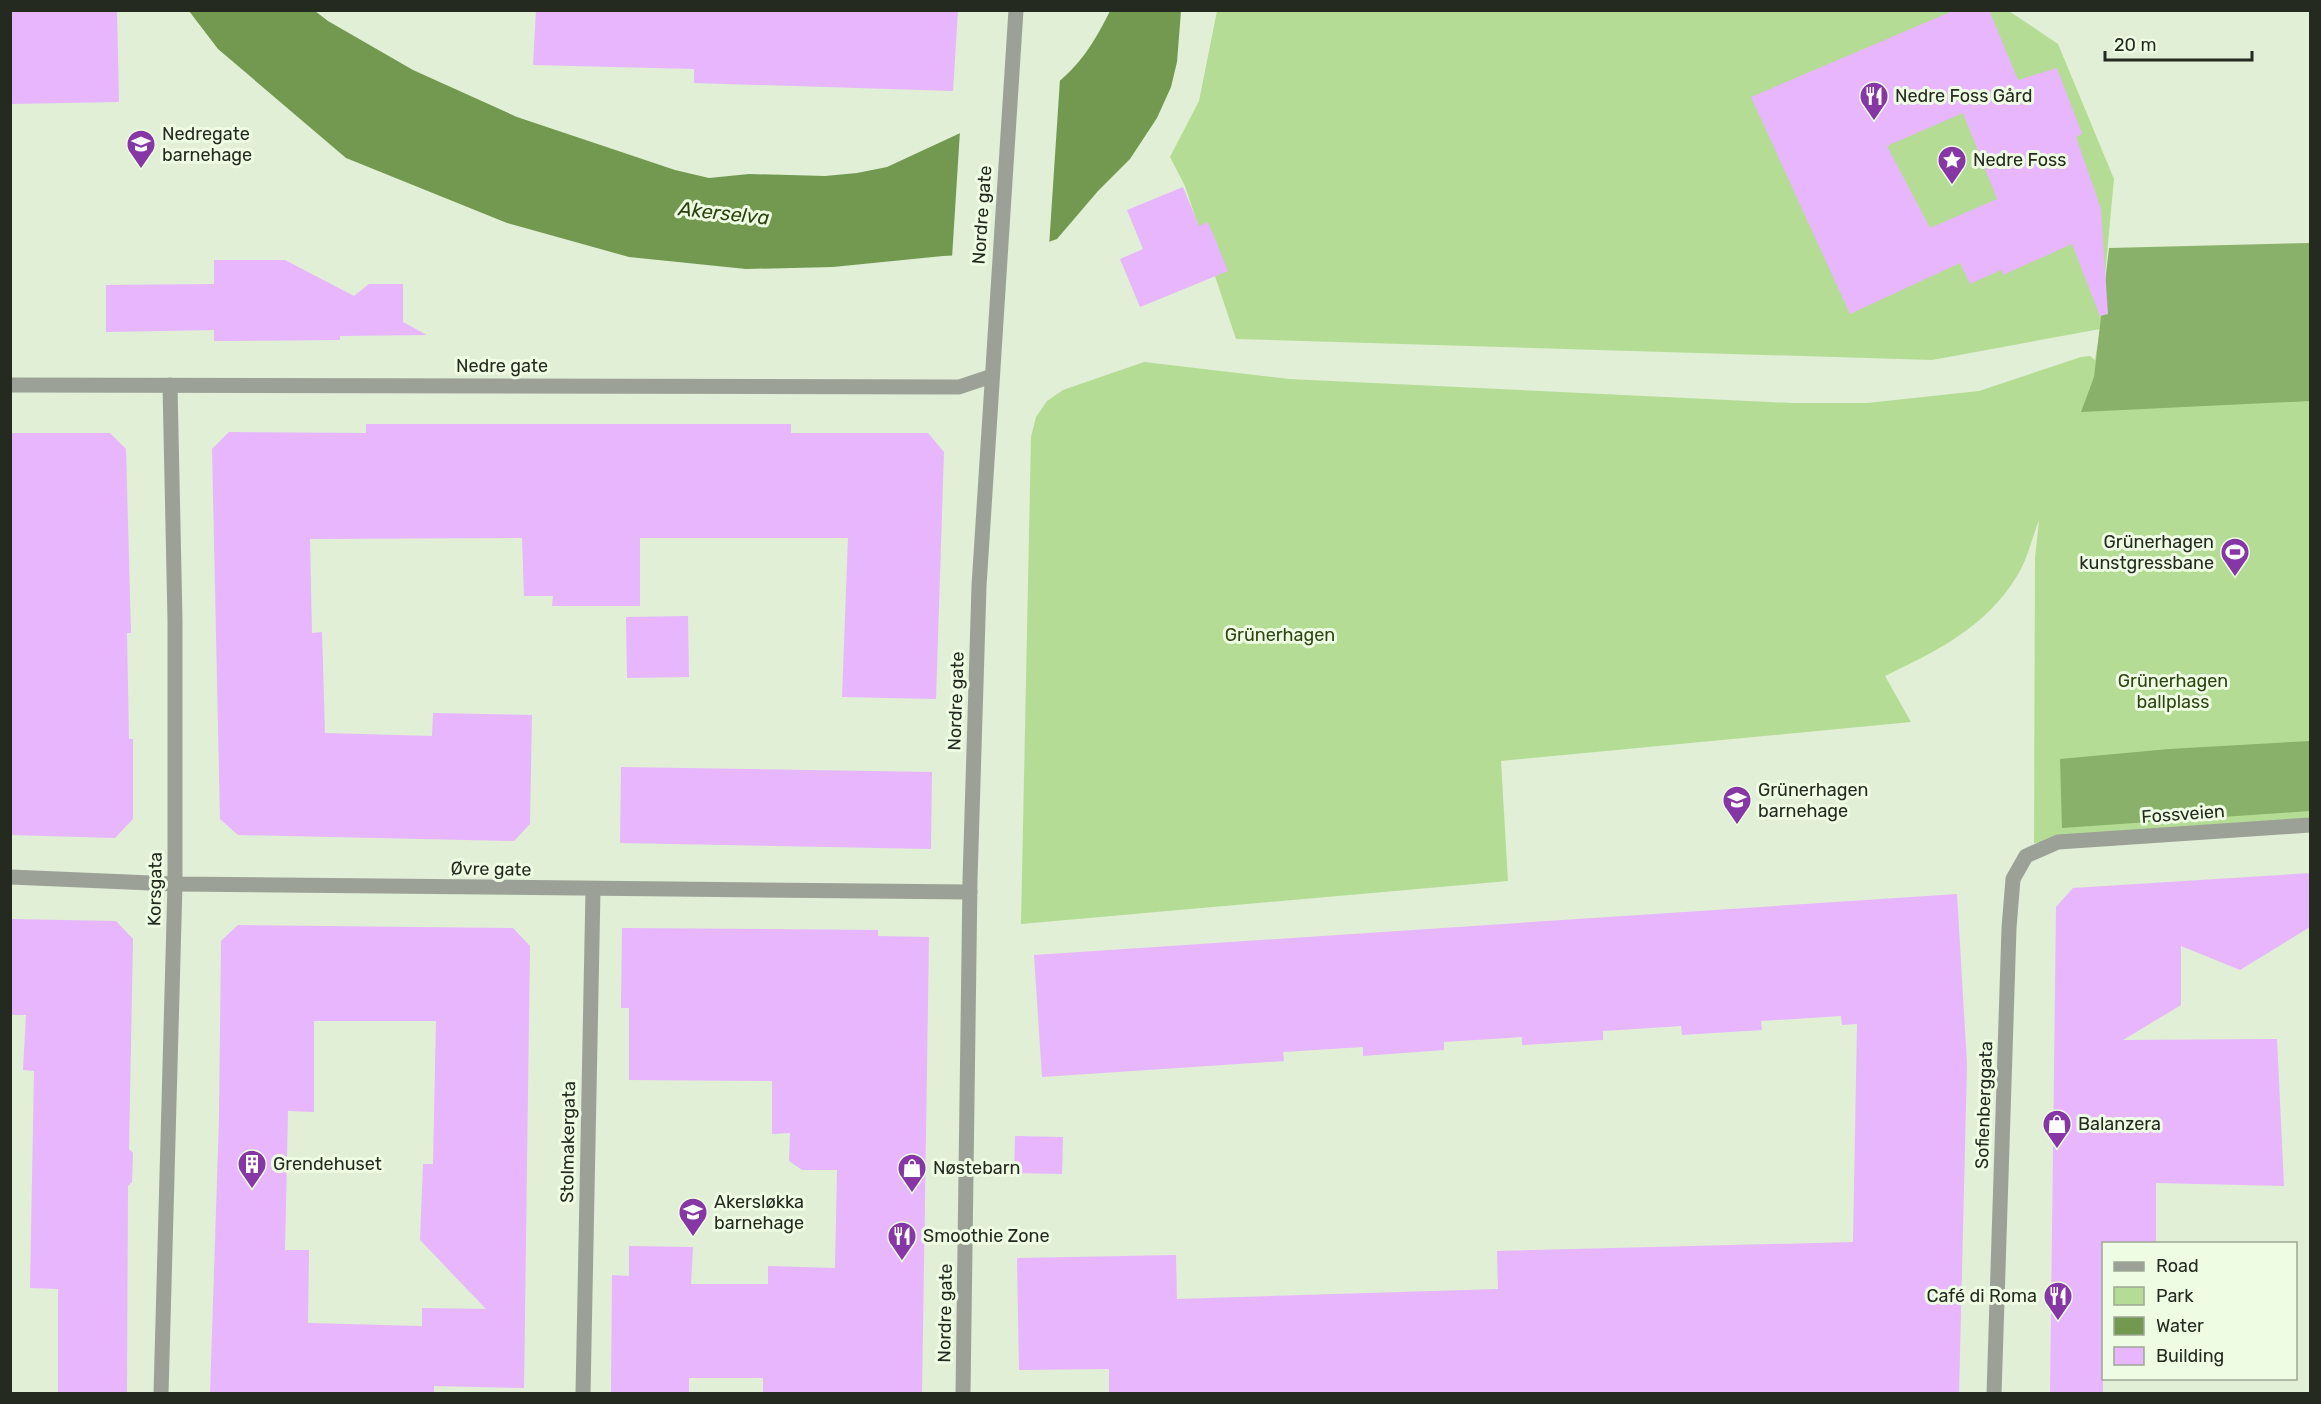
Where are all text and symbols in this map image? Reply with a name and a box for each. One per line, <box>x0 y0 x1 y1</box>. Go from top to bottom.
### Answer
scale bar <box>2105 24 2252 62</box>
text: 20 m <box>2114 34 2156 56</box>
restaurant icon: Nedre Foss Gård <box>1858 80 1890 122</box>
place label: Nedre Foss Gård <box>1895 85 2032 107</box>
place label: Nedregate barnehage <box>162 123 252 166</box>
school or university icon: Nedregate barnehage <box>125 128 157 170</box>
place icon: Nedre Foss <box>1936 144 1968 186</box>
place label: Nedre Foss <box>1973 149 2066 171</box>
street label: Nordre gate <box>968 165 996 265</box>
water label: Akerselva <box>676 196 771 230</box>
street label: Nedre gate <box>456 355 548 377</box>
place label: Grünerhagen kunstgressbane <box>2079 531 2214 574</box>
sports icon: Grünerhagen kunstgressbane <box>2219 536 2251 578</box>
park label: Grünerhagen <box>1225 624 1335 646</box>
street label: Nordre gate <box>943 651 969 751</box>
park label: Grünerhagen ballplass <box>2118 670 2228 713</box>
place label: Grünerhagen barnehage <box>1758 779 1868 822</box>
school or university icon: Grünerhagen barnehage <box>1721 784 1753 826</box>
street label: Fossveien <box>2140 800 2226 828</box>
street label: Korsgata <box>143 852 167 926</box>
street label: Øvre gate <box>450 857 532 881</box>
street label: Sofienberggata <box>1971 1041 1997 1169</box>
street label: Stolmakergata <box>556 1081 580 1203</box>
shop icon: Balanzera <box>2041 1108 2073 1150</box>
place label: Balanzera <box>2078 1113 2161 1135</box>
building icon: Grendehuset <box>236 1148 268 1190</box>
shop icon: Nøstebarn <box>896 1152 928 1194</box>
place label: Grendehuset <box>273 1153 382 1175</box>
place label: Nøstebarn <box>933 1157 1021 1179</box>
place label: Akersløkka barnehage <box>714 1191 804 1234</box>
school or university icon: Akersløkka barnehage <box>677 1196 709 1238</box>
restaurant icon: Smoothie Zone <box>886 1220 918 1262</box>
place label: Smoothie Zone <box>923 1225 1049 1247</box>
legend <box>2102 1242 2297 1380</box>
text: Road <box>2156 1255 2199 1277</box>
street label: Nordre gate <box>933 1263 957 1363</box>
restaurant icon: Café di Roma <box>2042 1280 2074 1322</box>
place label: Café di Roma <box>1926 1285 2037 1307</box>
text: Park <box>2156 1285 2194 1307</box>
text: Water <box>2156 1315 2204 1337</box>
text: Building <box>2156 1345 2224 1367</box>

